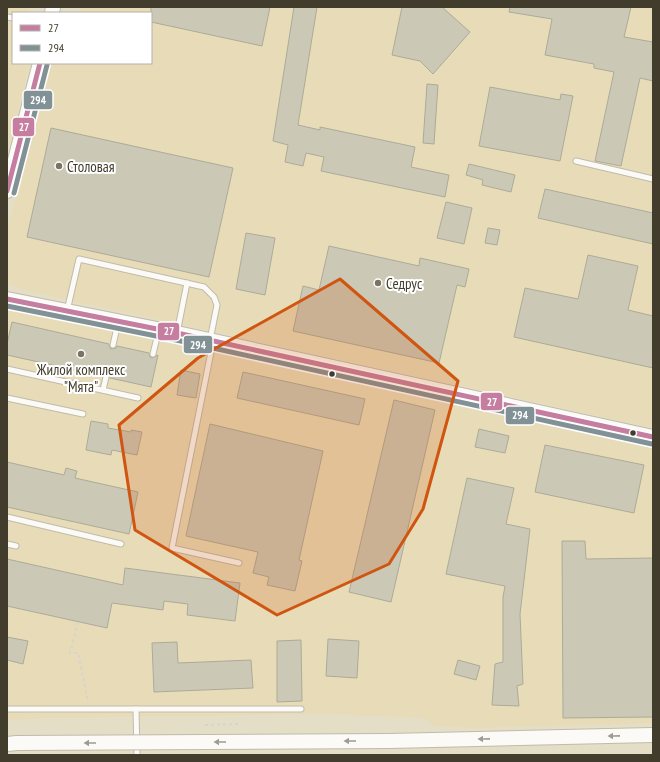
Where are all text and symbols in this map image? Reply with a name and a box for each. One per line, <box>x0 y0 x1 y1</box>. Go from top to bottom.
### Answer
legend <box>12 12 152 64</box>
text: 27 <box>48 20 59 35</box>
text: 294 <box>48 40 65 55</box>
line badge: 294 <box>23 90 53 110</box>
text: 294 <box>30 93 47 107</box>
line badge: 27 <box>12 117 35 137</box>
text: 27 <box>19 120 29 134</box>
place label: Столовая <box>67 157 115 176</box>
marker: Столовая <box>54 161 64 171</box>
place label: Седрус <box>386 274 423 293</box>
marker: Седрус <box>373 278 383 288</box>
line badge: 27 <box>157 322 180 341</box>
text: 27 <box>164 324 174 338</box>
line badge: 294 <box>183 335 213 354</box>
text: 294 <box>190 338 207 352</box>
marker: Жилой комплекс "Мята" <box>76 349 86 359</box>
place label: Жилой комплекс "Мята" <box>36 360 126 396</box>
unlabelled marker <box>327 369 337 379</box>
line badge: 27 <box>480 392 503 411</box>
text: 27 <box>487 395 497 409</box>
line badge: 294 <box>505 406 535 425</box>
text: 294 <box>512 408 529 422</box>
unlabelled marker <box>628 428 638 438</box>
one-way arrow <box>607 733 620 739</box>
one-way arrow <box>478 735 490 742</box>
one-way arrow <box>343 738 356 744</box>
one-way arrow <box>213 739 226 745</box>
one-way arrow <box>83 740 96 746</box>

